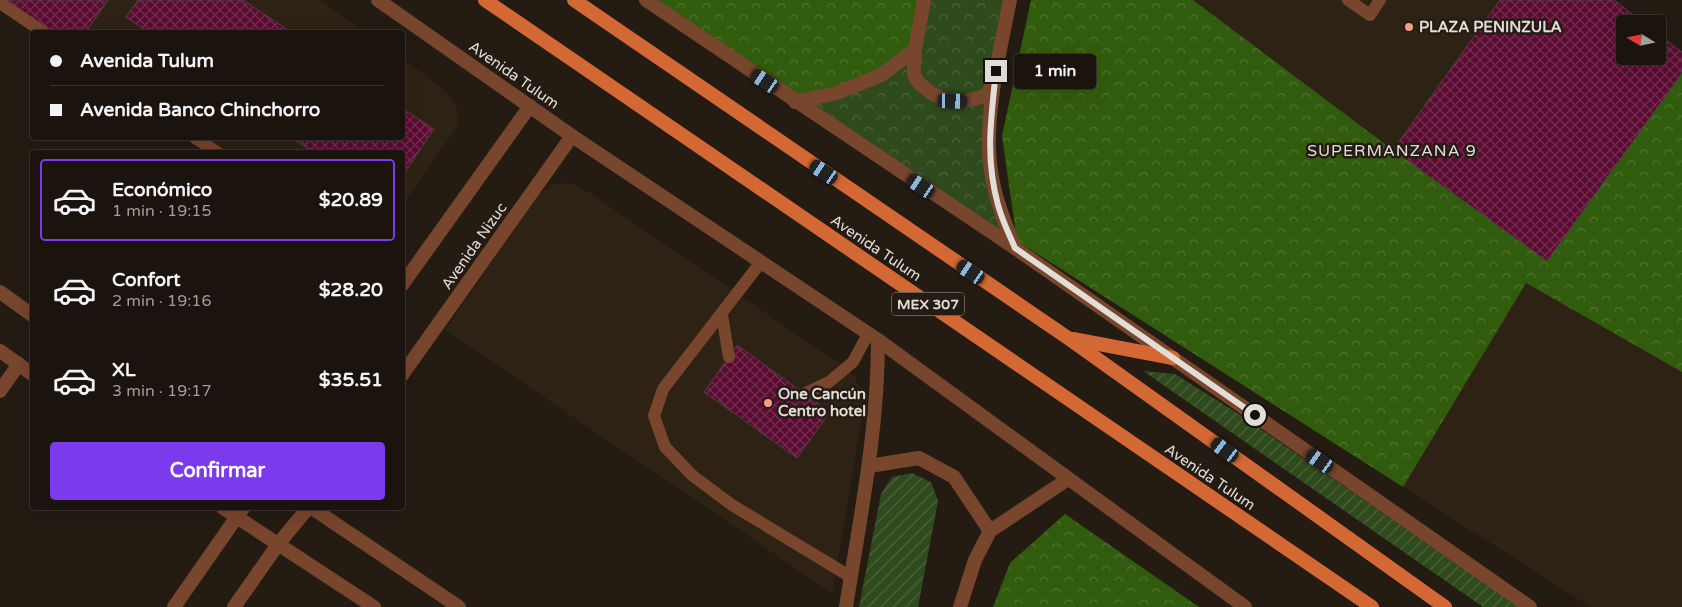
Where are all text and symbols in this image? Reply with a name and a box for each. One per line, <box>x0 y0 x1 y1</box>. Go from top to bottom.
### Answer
north arrow <box>1616 15 1666 65</box>
map controls <box>1616 15 1666 65</box>
place label: PLAZA PENINZULA <box>1419 18 1562 36</box>
marker: PLAZA PENINZULA <box>1403 21 1415 33</box>
street label: Avenida Tulum <box>466 37 562 113</box>
text: Avenida Tulum <box>80 50 214 72</box>
callout: 1 min <box>1014 54 1096 88</box>
route end <box>985 60 1007 82</box>
text: 1 min <box>1034 61 1076 81</box>
car <box>748 66 781 96</box>
car <box>937 93 968 109</box>
text: Avenida Banco Chinchorro <box>80 99 320 121</box>
district label: SUPERMANZANA 9 <box>1307 141 1477 161</box>
car <box>807 157 840 187</box>
car <box>904 171 937 201</box>
icon: car <box>52 178 97 223</box>
text: Económico <box>112 179 212 201</box>
text: $20.89 <box>319 189 383 211</box>
street label: Avenida Nizuc <box>437 199 511 293</box>
text: 1 min · 19:15 <box>112 201 211 221</box>
street label: Avenida Tulum <box>827 211 925 285</box>
car <box>954 257 987 287</box>
icon: car <box>52 268 97 313</box>
text: Confort <box>112 269 181 291</box>
text: $28.20 <box>319 279 383 301</box>
text: 2 min · 19:16 <box>112 291 211 311</box>
road number: MEX 307 <box>892 292 964 316</box>
icon: car <box>52 358 97 403</box>
text: XL <box>112 359 136 381</box>
text: $35.51 <box>319 369 383 391</box>
text: 3 min · 19:17 <box>112 381 211 401</box>
place label: One Cancún Centro hotel <box>778 385 866 420</box>
marker: One Cancún Centro hotel <box>762 397 774 409</box>
route start <box>1244 404 1266 426</box>
car <box>1208 435 1241 465</box>
street label: Avenida Tulum <box>1161 440 1259 514</box>
button: Confirmar <box>50 442 385 500</box>
car <box>1303 446 1336 476</box>

